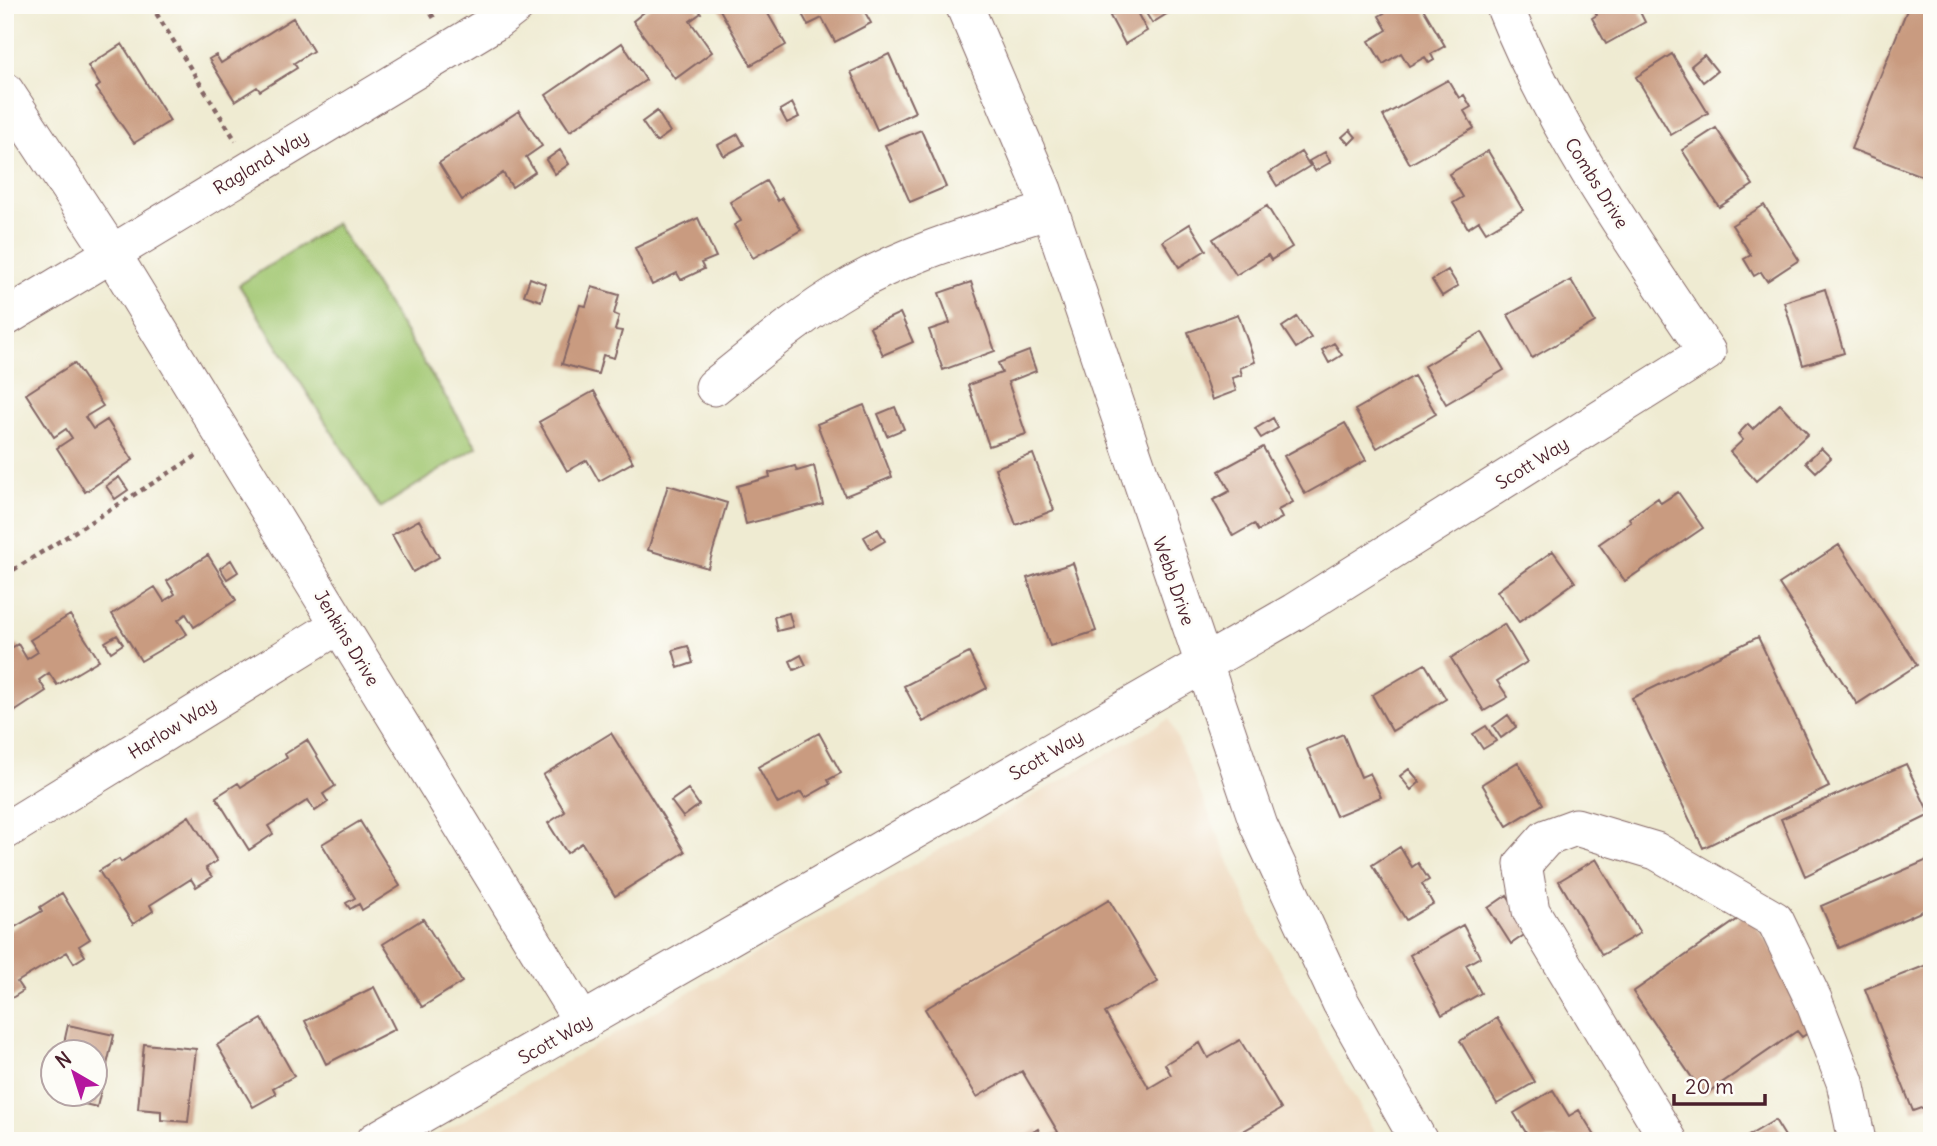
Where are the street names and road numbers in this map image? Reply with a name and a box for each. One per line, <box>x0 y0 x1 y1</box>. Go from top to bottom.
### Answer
street label: Ragland Way <box>209 124 313 200</box>
street label: Combs Drive <box>1560 133 1634 233</box>
street label: Scott Way <box>1491 432 1573 494</box>
street label: Webb Drive <box>1148 534 1200 628</box>
street label: Jenkins Drive <box>309 586 385 690</box>
street label: Harlow Way <box>124 692 220 764</box>
street label: Scott Way <box>1005 725 1087 785</box>
street label: Scott Way <box>514 1009 596 1069</box>

